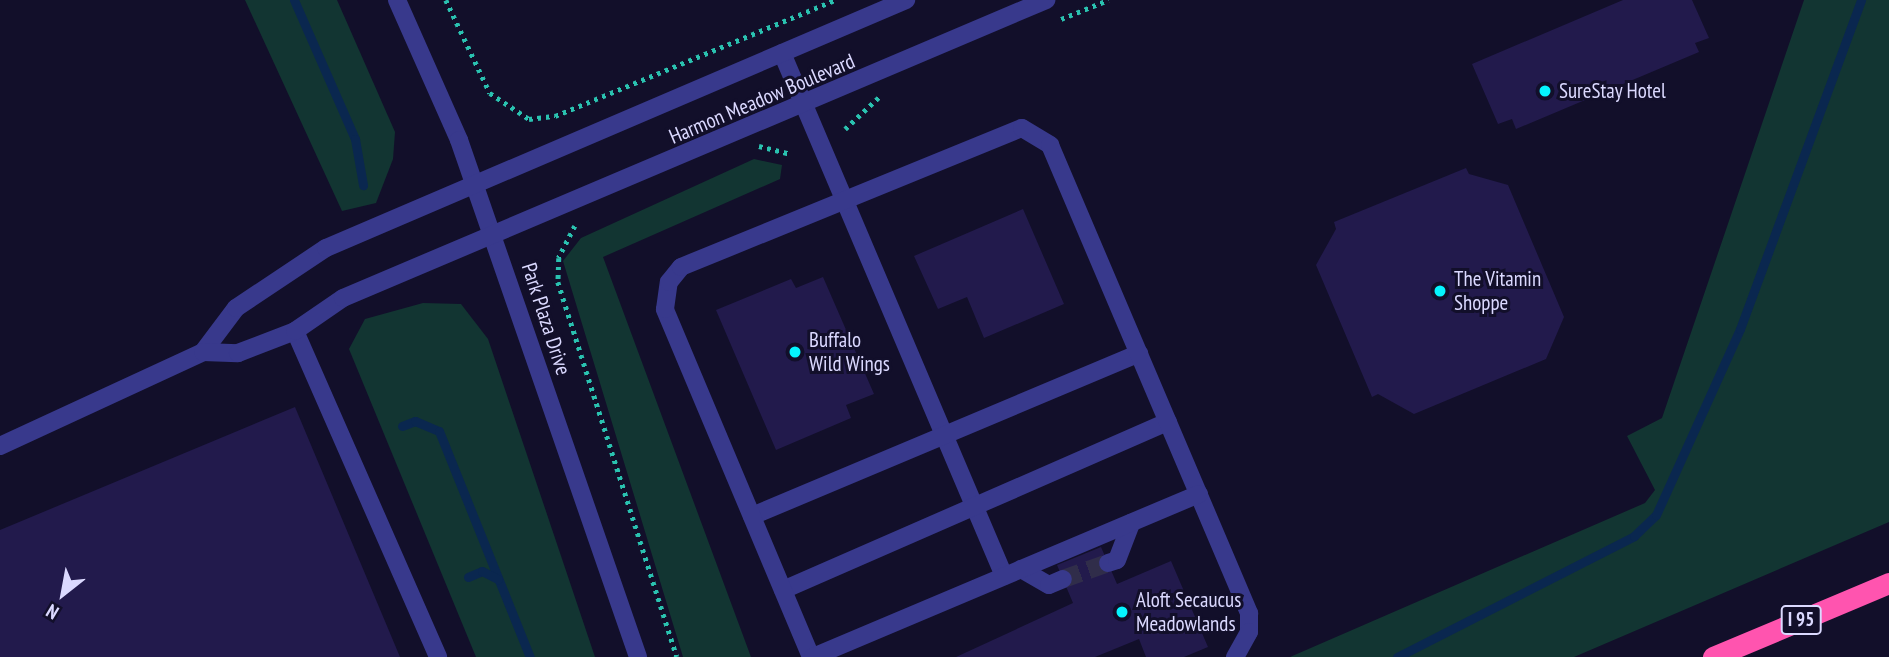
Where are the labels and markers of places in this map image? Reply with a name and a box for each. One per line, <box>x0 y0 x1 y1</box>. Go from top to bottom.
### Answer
place label: SureStay Hotel <box>1559 78 1667 104</box>
marker: SureStay Hotel <box>1537 83 1553 99</box>
place label: The Vitamin Shoppe <box>1454 266 1542 316</box>
marker: The Vitamin Shoppe <box>1432 283 1448 299</box>
place label: Buffalo Wild Wings <box>809 327 890 377</box>
marker: Buffalo Wild Wings <box>787 344 803 360</box>
place label: Aloft Secaucus Meadowlands <box>1136 587 1241 637</box>
marker: Aloft Secaucus Meadowlands <box>1114 604 1130 620</box>

